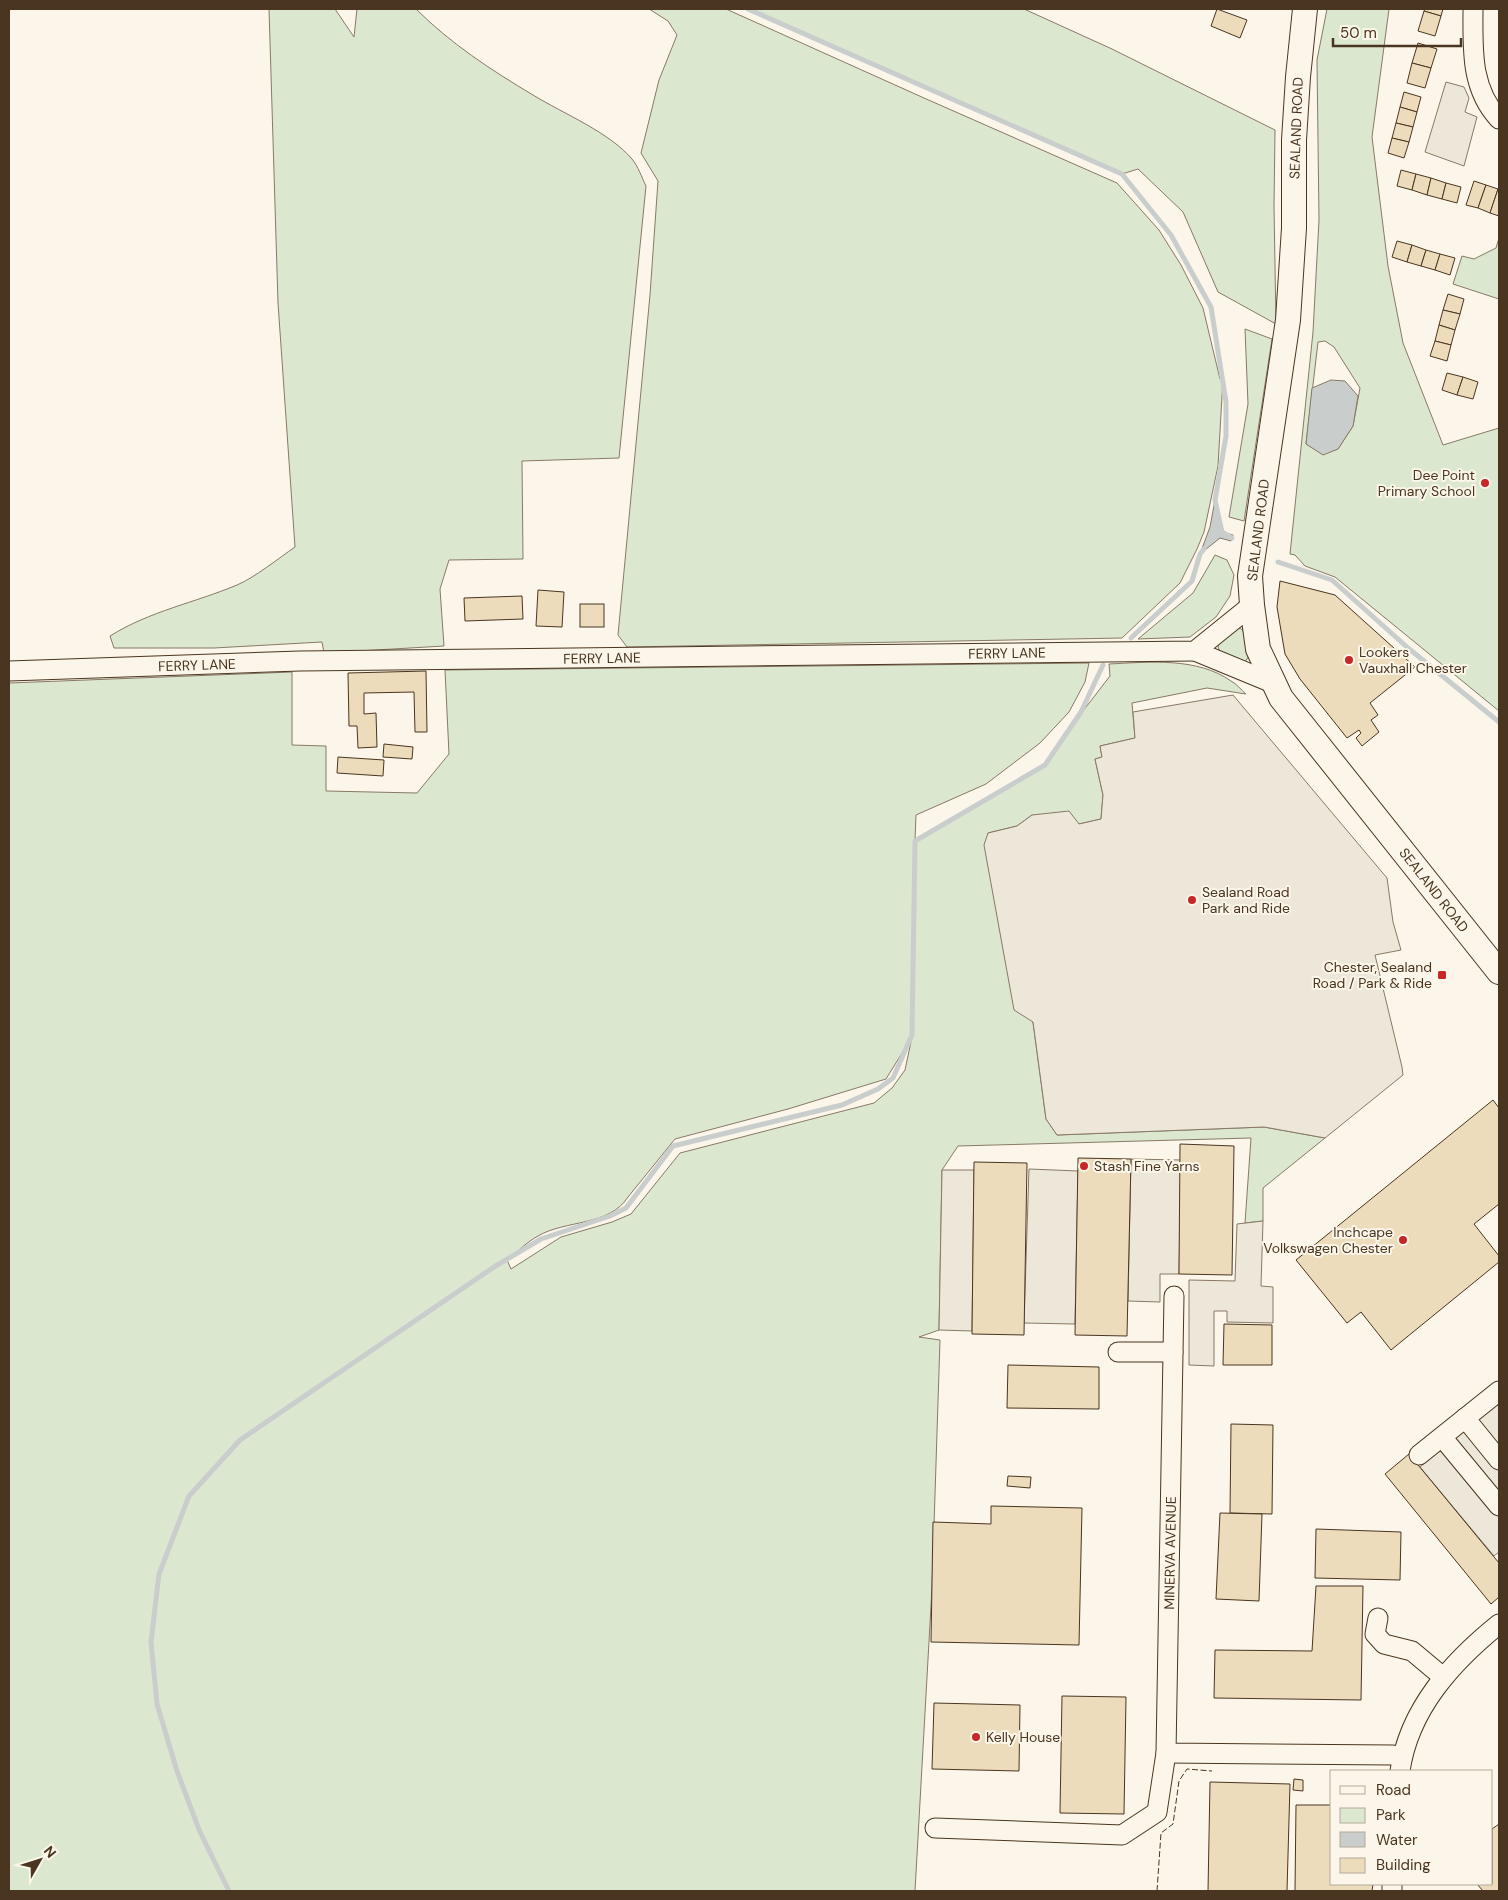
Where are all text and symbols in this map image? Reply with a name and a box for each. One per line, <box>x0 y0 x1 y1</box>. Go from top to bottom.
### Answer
scale bar <box>1333 15 1460 47</box>
text: 50 m <box>1340 23 1377 43</box>
street label: SEALAND ROAD <box>1285 77 1307 179</box>
place label: Dee Point Primary School <box>1378 466 1475 500</box>
marker: Dee Point Primary School <box>1479 477 1491 489</box>
street label: SEALAND ROAD <box>1243 478 1273 582</box>
street label: FERRY LANE <box>968 643 1046 663</box>
place label: Lookers Vauxhall Chester <box>1359 643 1467 677</box>
street label: FERRY LANE <box>563 648 641 668</box>
marker: Lookers Vauxhall Chester <box>1343 654 1355 666</box>
street label: FERRY LANE <box>158 655 236 675</box>
street label: SEALAND ROAD <box>1395 844 1473 936</box>
place label: Sealand Road Park and Ride <box>1202 883 1290 917</box>
marker: Sealand Road Park and Ride <box>1186 894 1198 906</box>
place label: Chester, Sealand Road / Park & Ride <box>1313 958 1432 992</box>
marker: Chester, Sealand Road / Park & Ride <box>1436 969 1448 981</box>
place label: Stash Fine Yarns <box>1094 1157 1200 1175</box>
marker: Stash Fine Yarns <box>1078 1160 1090 1172</box>
place label: Inchcape Volkswagen Chester <box>1263 1223 1393 1257</box>
marker: Inchcape Volkswagen Chester <box>1397 1234 1409 1246</box>
street label: MINERVA AVENUE <box>1160 1496 1180 1610</box>
place label: Kelly House <box>986 1728 1060 1746</box>
marker: Kelly House <box>970 1731 982 1743</box>
legend <box>1330 1770 1493 1885</box>
text: Road <box>1376 1780 1411 1800</box>
text: Park <box>1376 1805 1406 1825</box>
text: Water <box>1376 1830 1418 1850</box>
north arrow <box>15 1835 65 1885</box>
text: N <box>40 1842 60 1861</box>
text: Building <box>1376 1855 1431 1875</box>

